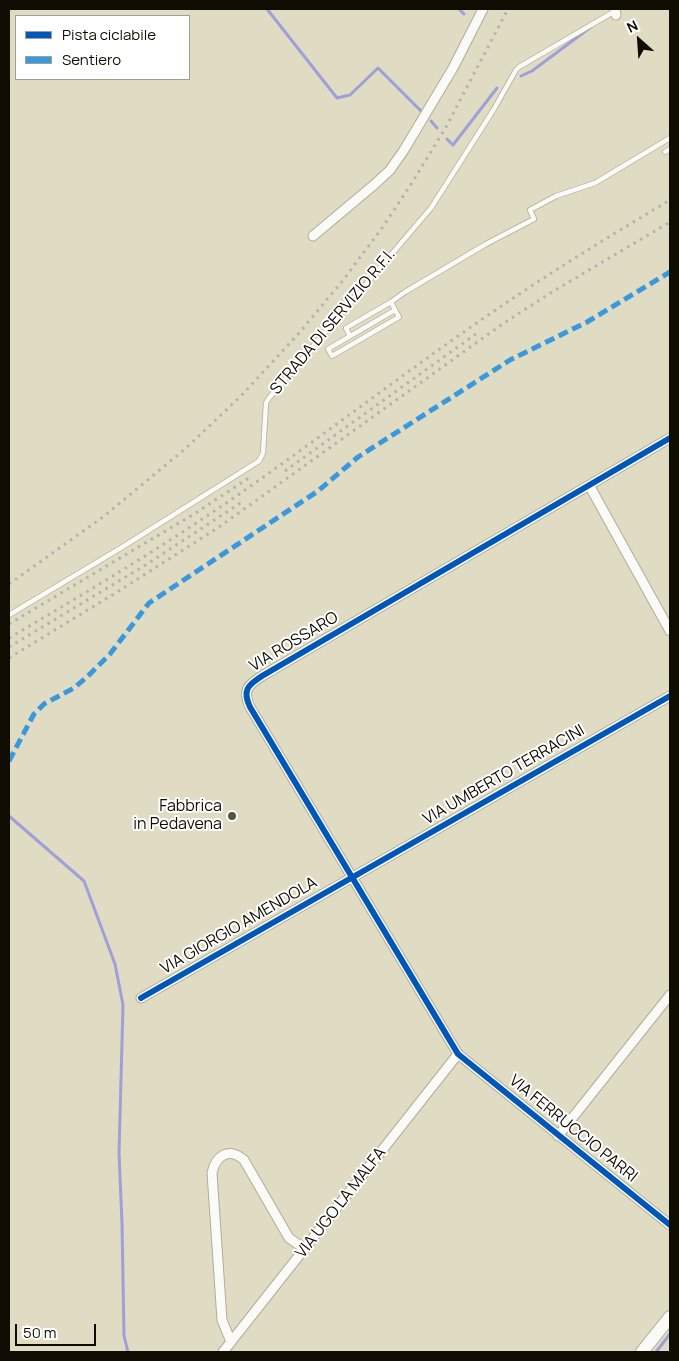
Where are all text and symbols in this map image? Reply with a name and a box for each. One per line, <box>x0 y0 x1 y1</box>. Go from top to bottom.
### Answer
legend <box>15 15 190 80</box>
north arrow <box>614 15 664 65</box>
text: N <box>624 15 641 37</box>
text: Pista ciclabile <box>62 24 156 45</box>
text: Sentiero <box>62 49 121 70</box>
street label: STRADA DI SERVIZIO R.F.I. <box>266 245 400 399</box>
street label: VIA ROSSARO <box>246 608 342 676</box>
street label: VIA UMBERTO TERRACINI <box>420 721 588 829</box>
place label: Fabbrica in Pedavena <box>133 797 222 835</box>
marker: Fabbrica in Pedavena <box>226 810 238 822</box>
street label: VIA GIORGIO AMENDOLA <box>157 873 321 979</box>
street label: VIA FERRUCCIO PARRI <box>505 1071 641 1187</box>
street label: VIA UGO LA MALFA <box>292 1144 390 1262</box>
scale bar <box>18 1314 99 1346</box>
text: 50 m <box>23 1322 57 1343</box>

